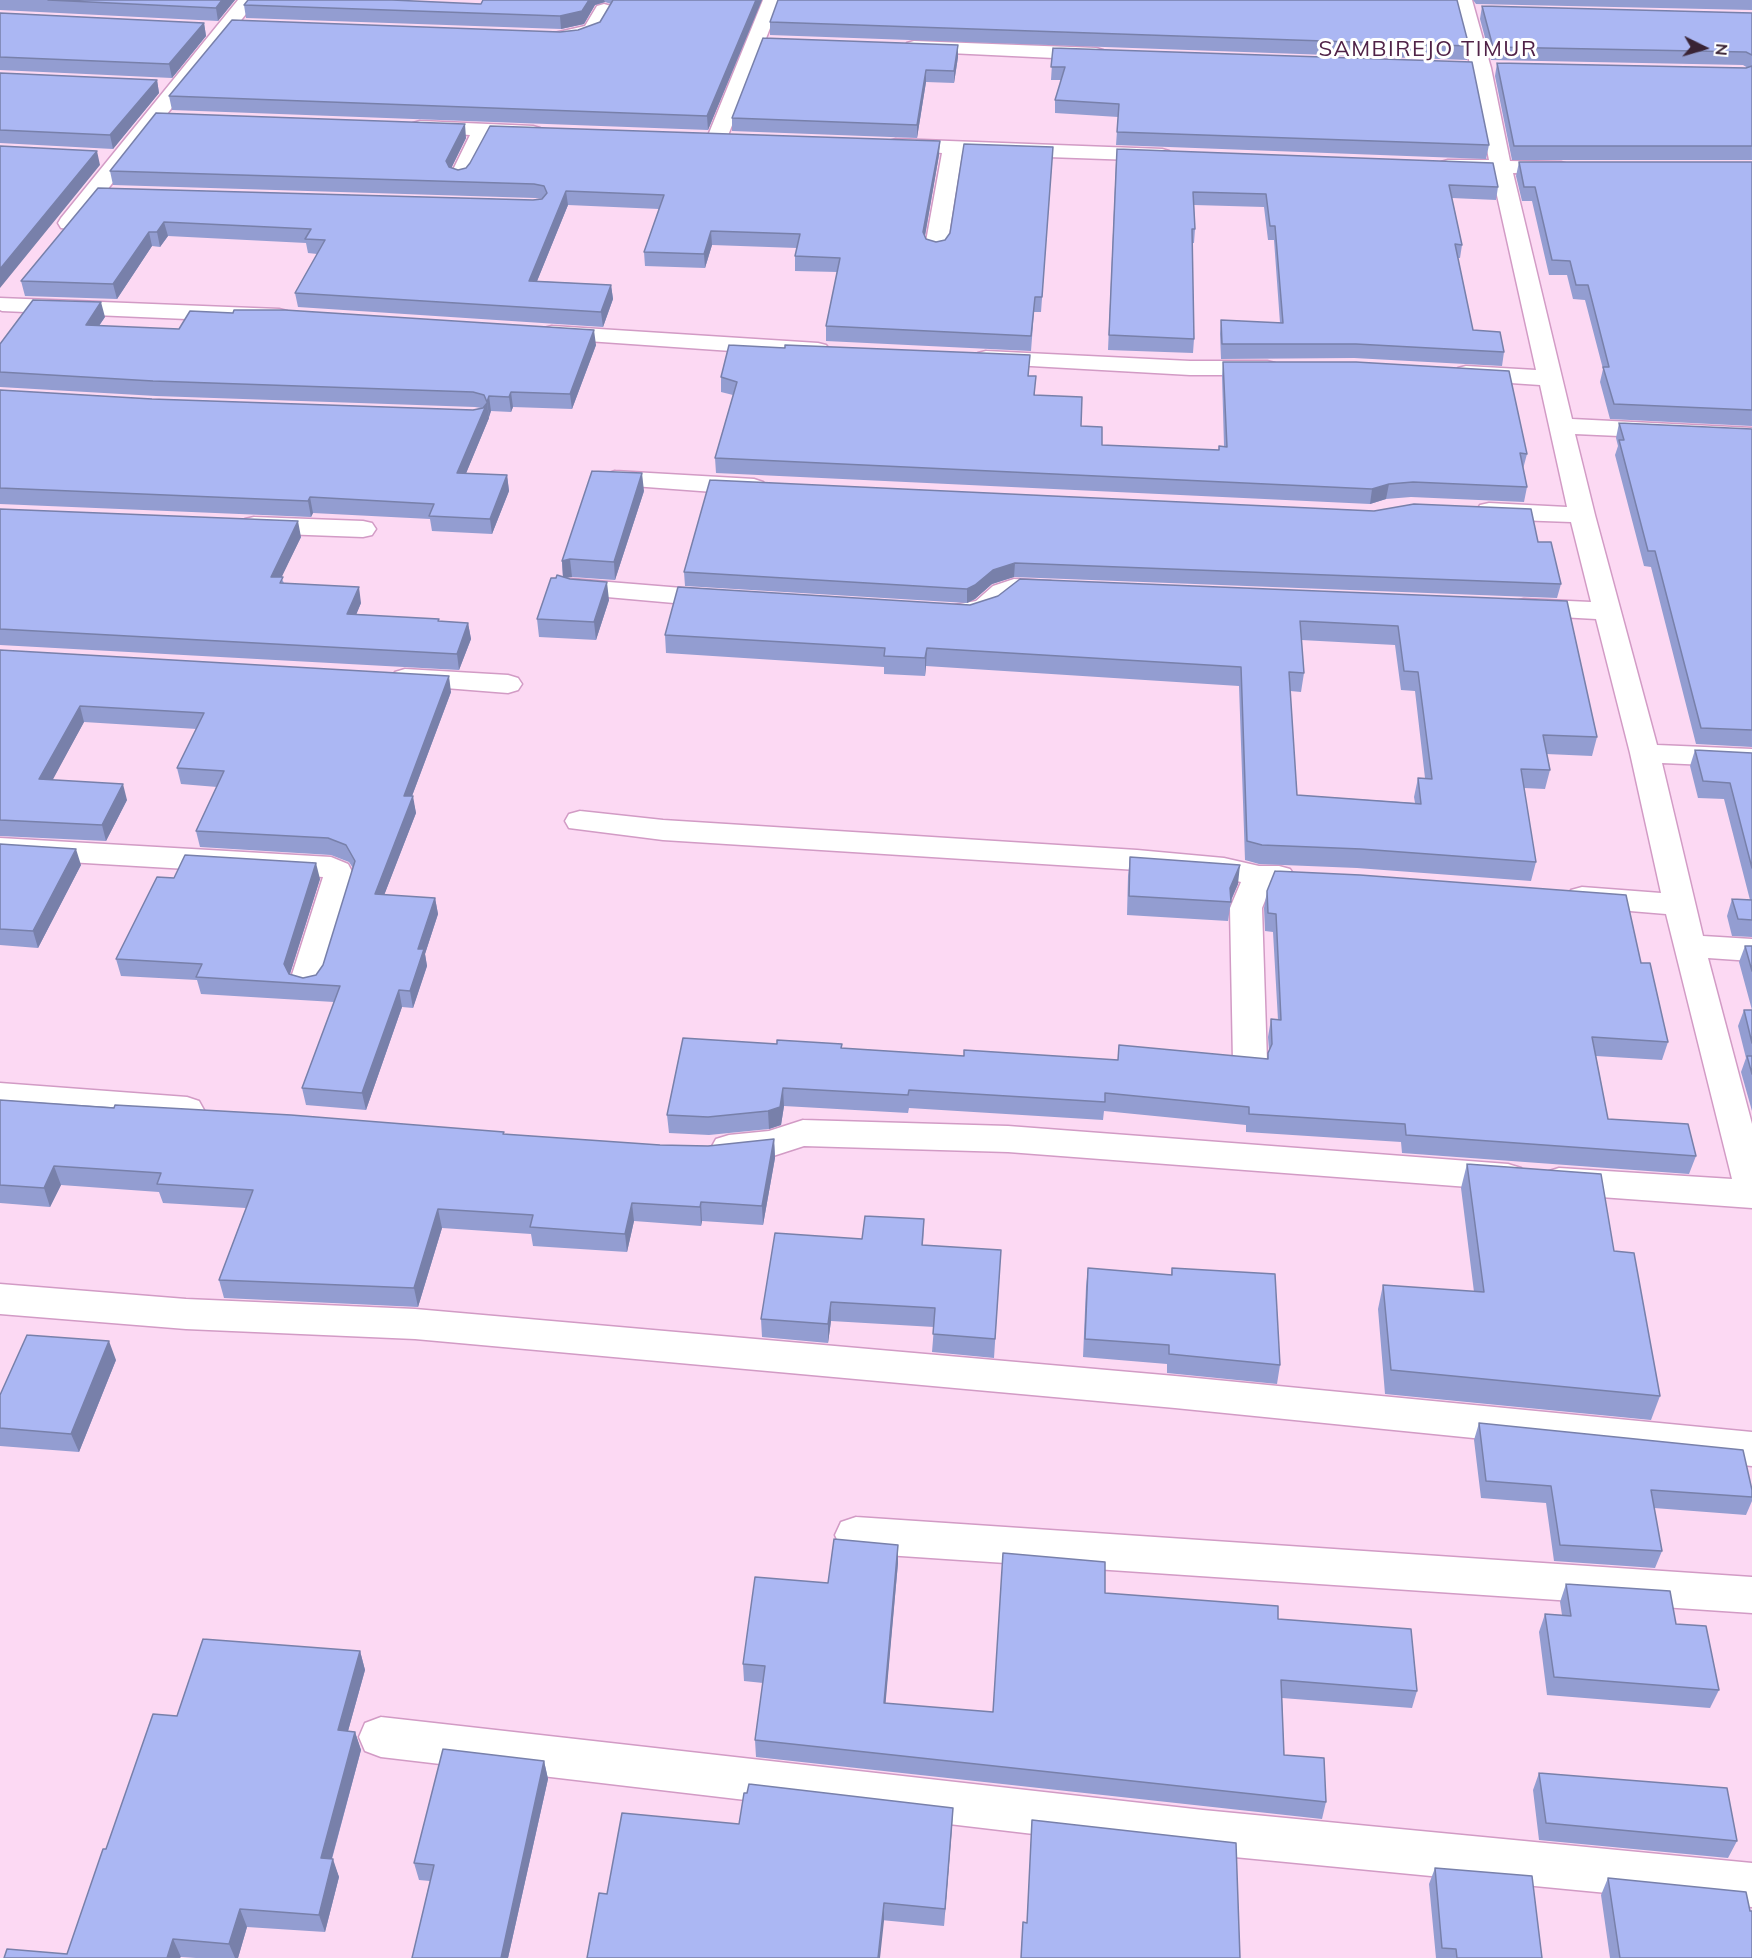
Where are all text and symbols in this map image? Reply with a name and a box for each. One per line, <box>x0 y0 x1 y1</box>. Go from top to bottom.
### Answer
north arrow <box>1674 18 1734 78</box>
district label: SAMBIREJO TIMUR <box>1318 36 1538 62</box>
text: N <box>1711 43 1732 56</box>

